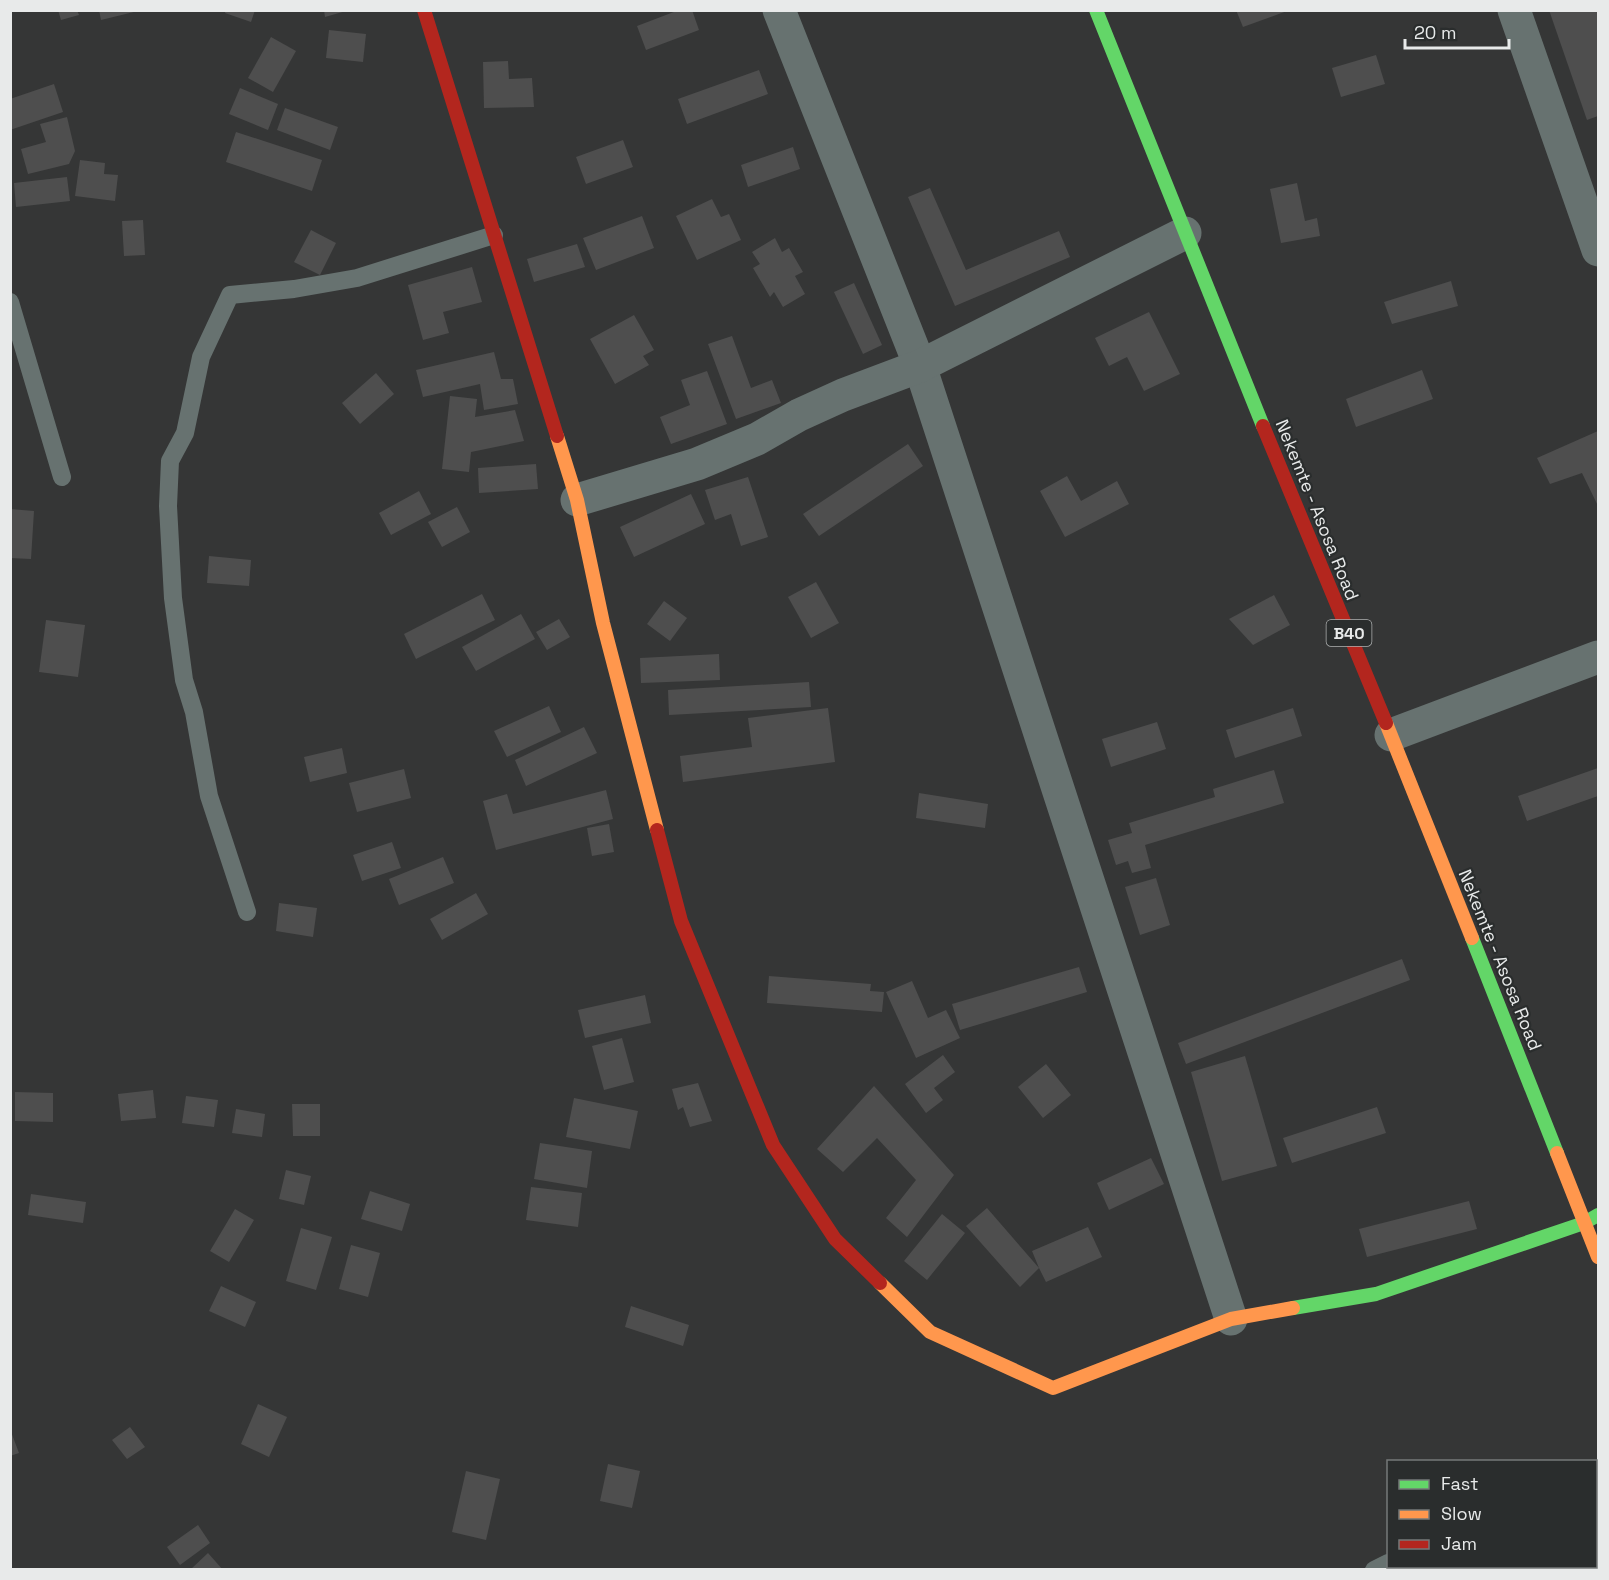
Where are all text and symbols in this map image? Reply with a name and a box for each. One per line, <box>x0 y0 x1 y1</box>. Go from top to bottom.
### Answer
scale bar <box>1405 12 1508 50</box>
text: 20 m <box>1414 21 1457 44</box>
street label: Nekemte - Asosa Road <box>1271 416 1364 604</box>
road number: B40 <box>1326 620 1372 646</box>
street label: Nekemte - Asosa Road <box>1454 866 1547 1054</box>
legend <box>1387 1460 1597 1568</box>
text: Fast <box>1441 1472 1478 1495</box>
text: Slow <box>1441 1502 1482 1525</box>
text: Jam <box>1441 1532 1477 1555</box>

